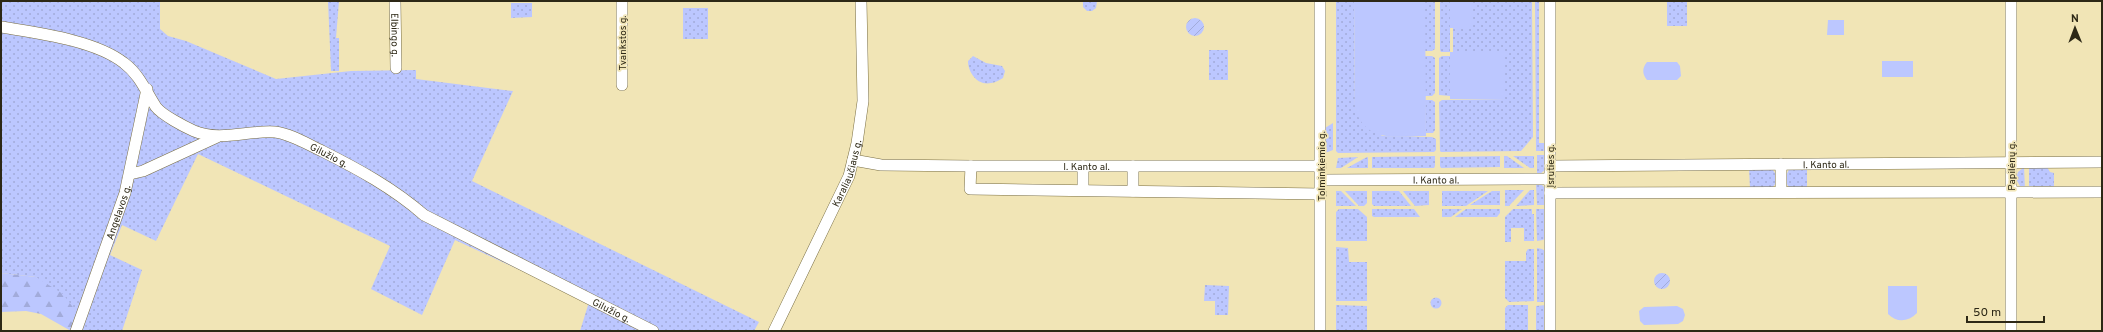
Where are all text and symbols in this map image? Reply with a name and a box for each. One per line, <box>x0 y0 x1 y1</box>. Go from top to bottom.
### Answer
north arrow <box>2055 8 2095 48</box>
text: N <box>2071 12 2079 26</box>
street label: Elbingo g. <box>387 13 401 57</box>
street label: Tvankstos g. <box>617 15 630 71</box>
street label: Tolminkiemio g. <box>1316 131 1329 201</box>
street label: Karaliaučiaus g. <box>830 139 865 210</box>
street label: Gilužio g. <box>307 141 350 171</box>
street label: Papilėnų g. <box>2006 141 2019 191</box>
street label: Įsruties g. <box>1545 144 1558 189</box>
street label: I. Kanto al. <box>1803 159 1849 172</box>
street label: I. Kanto al. <box>1063 161 1110 174</box>
street label: I. Kanto al. <box>1413 174 1459 188</box>
street label: Angelavos g. <box>104 184 134 242</box>
street label: Gilužio g. <box>590 296 632 326</box>
scale bar <box>1967 298 2044 324</box>
text: 50 m <box>1973 305 2001 321</box>

